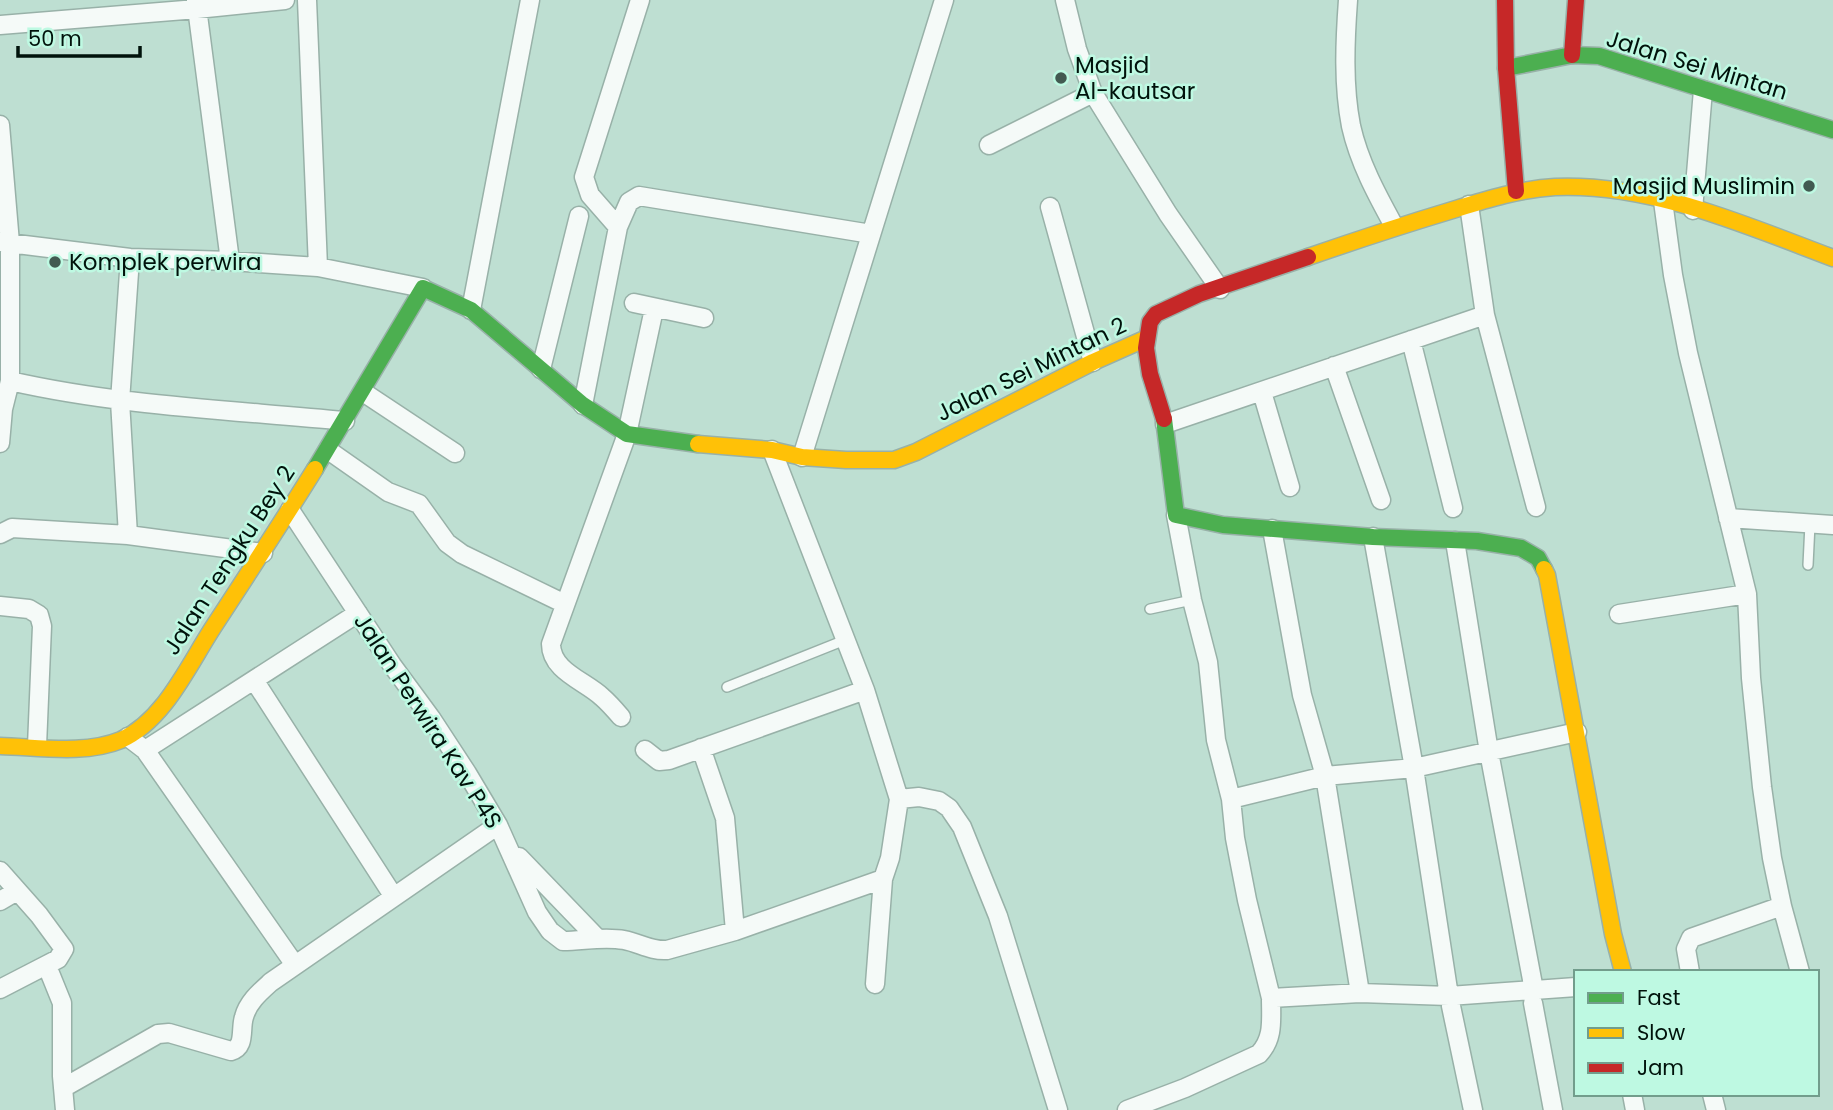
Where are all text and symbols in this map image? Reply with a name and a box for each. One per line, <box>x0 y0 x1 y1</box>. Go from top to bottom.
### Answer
scale bar <box>18 14 140 58</box>
street label: Jalan Sei Mintan <box>1602 22 1792 108</box>
text: 50 m <box>28 24 82 53</box>
place label: Masjid Al-kautsar <box>1075 49 1195 107</box>
marker: Masjid Al-kautsar <box>1053 70 1069 86</box>
place label: Masjid Muslimin <box>1613 170 1795 202</box>
marker: Masjid Muslimin <box>1801 178 1817 194</box>
place label: Komplek perwira <box>69 246 262 278</box>
marker: Komplek perwira <box>47 254 63 270</box>
street label: Jalan Sei Mintan 2 <box>931 309 1131 429</box>
street label: Jalan Tengku Bey 2 <box>156 459 302 661</box>
street label: Jalan Perwira Kav P4S <box>346 607 510 835</box>
legend <box>1574 970 1819 1096</box>
text: Fast <box>1637 983 1680 1012</box>
text: Slow <box>1637 1018 1685 1047</box>
text: Jam <box>1637 1053 1684 1082</box>

